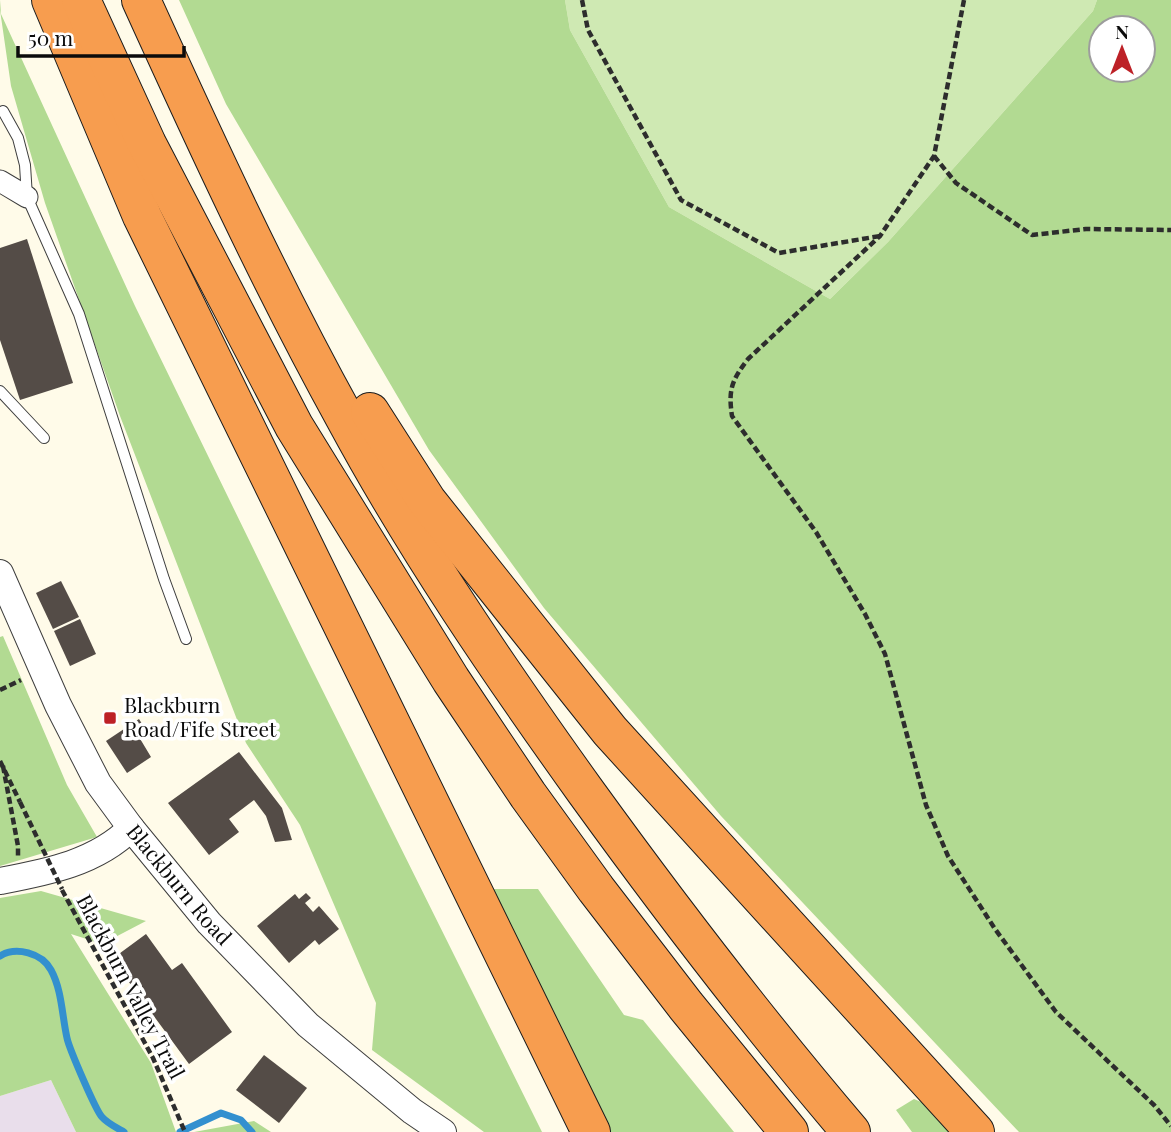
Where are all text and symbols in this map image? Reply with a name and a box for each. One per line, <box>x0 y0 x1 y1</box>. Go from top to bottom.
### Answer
scale bar <box>18 14 184 58</box>
north arrow <box>1087 14 1157 84</box>
text: N <box>1115 18 1129 44</box>
text: 50 m <box>28 23 74 51</box>
place label: Blackburn Road/Fife Street <box>124 690 277 742</box>
marker: Blackburn Road/Fife Street <box>102 710 118 726</box>
street label: Blackburn Road <box>121 818 239 950</box>
street label: Blackburn Valley Trail <box>71 889 192 1083</box>

